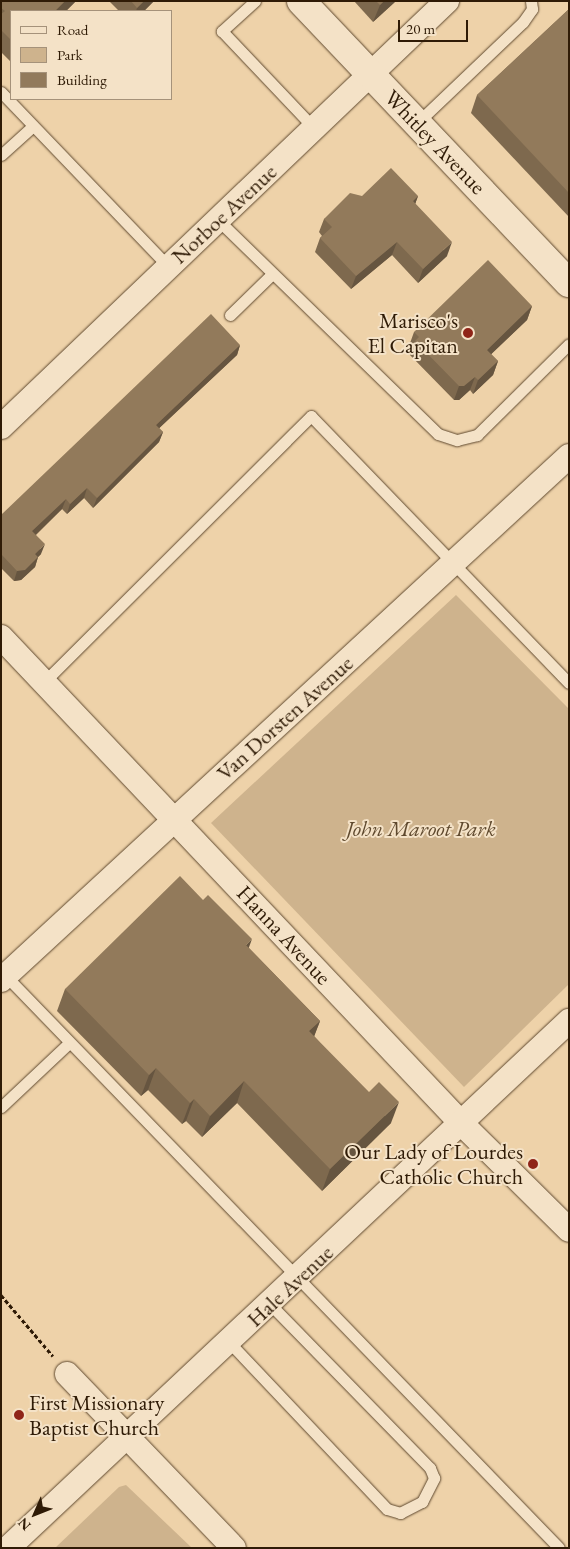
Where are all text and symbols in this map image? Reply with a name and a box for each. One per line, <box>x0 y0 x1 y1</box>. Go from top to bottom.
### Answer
legend <box>10 10 172 100</box>
scale bar <box>400 10 470 42</box>
text: 20 m <box>406 19 435 38</box>
text: Road <box>57 20 88 39</box>
text: Park <box>57 45 83 64</box>
text: Building <box>57 70 107 89</box>
street label: Whitley Avenue <box>379 84 491 200</box>
street label: Norboe Avenue <box>166 159 282 269</box>
place label: Marisco's El Capitan <box>367 307 458 358</box>
marker: Marisco's El Capitan <box>462 327 474 339</box>
street label: Van Dorsten Avenue <box>212 650 358 786</box>
park label: John Maroot Park <box>346 816 496 842</box>
street label: Hanna Avenue <box>231 880 337 990</box>
place label: Our Lady of Lourdes Catholic Church <box>344 1138 523 1190</box>
marker: Our Lady of Lourdes Catholic Church <box>527 1158 539 1170</box>
street label: Hale Avenue <box>242 1240 338 1332</box>
place label: First Missionary Baptist Church <box>29 1389 164 1440</box>
marker: First Missionary Baptist Church <box>13 1409 25 1421</box>
north arrow <box>10 1489 60 1539</box>
text: N <box>14 1514 35 1535</box>

